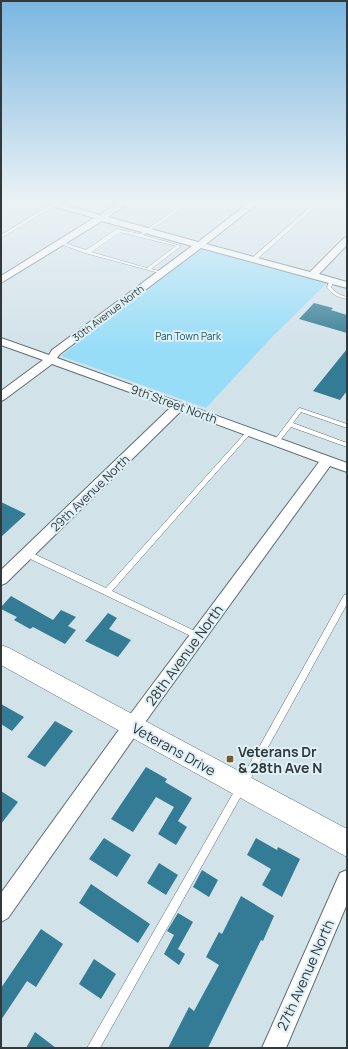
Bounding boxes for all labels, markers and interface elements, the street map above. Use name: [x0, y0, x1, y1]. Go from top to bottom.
street label: 30th Avenue North: [69, 281, 147, 345]
park label: Pan Town Park: [155, 329, 222, 343]
street label: 9th Street North: [128, 380, 220, 428]
street label: 29th Avenue North: [47, 451, 133, 535]
street label: 28th Avenue North: [141, 601, 227, 709]
street label: Veterans Drive: [129, 718, 219, 780]
place label: Veterans Dr & 28th Ave N: [238, 742, 322, 777]
marker: Veterans Dr & 28th Ave N: [225, 754, 235, 764]
street label: 27th Avenue North: [272, 917, 338, 1033]

